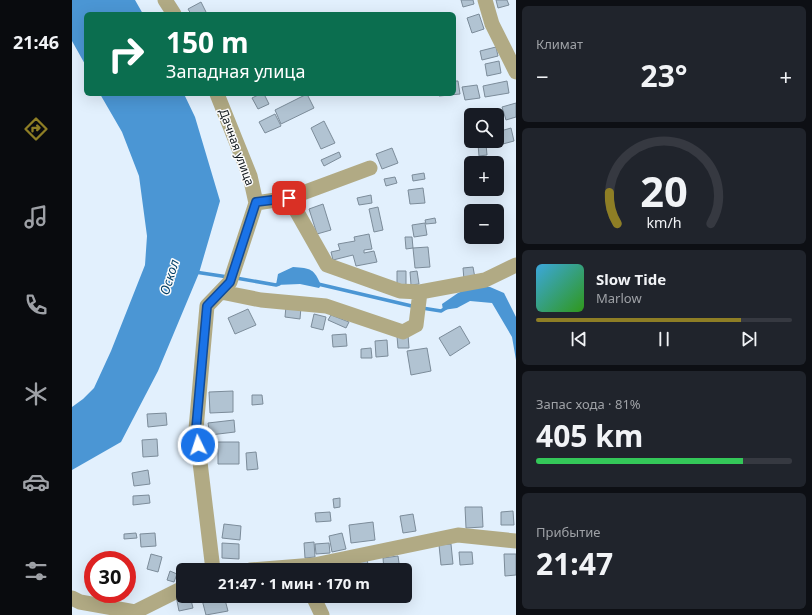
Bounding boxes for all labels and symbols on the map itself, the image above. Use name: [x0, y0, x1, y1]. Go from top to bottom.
street label: Дачная улица: [215, 106, 259, 188]
pin: [272, 181, 306, 215]
water label: Оскол: [155, 257, 183, 297]
position arrow: [177, 424, 219, 466]
speed limit sign: 30: [84, 551, 136, 603]

